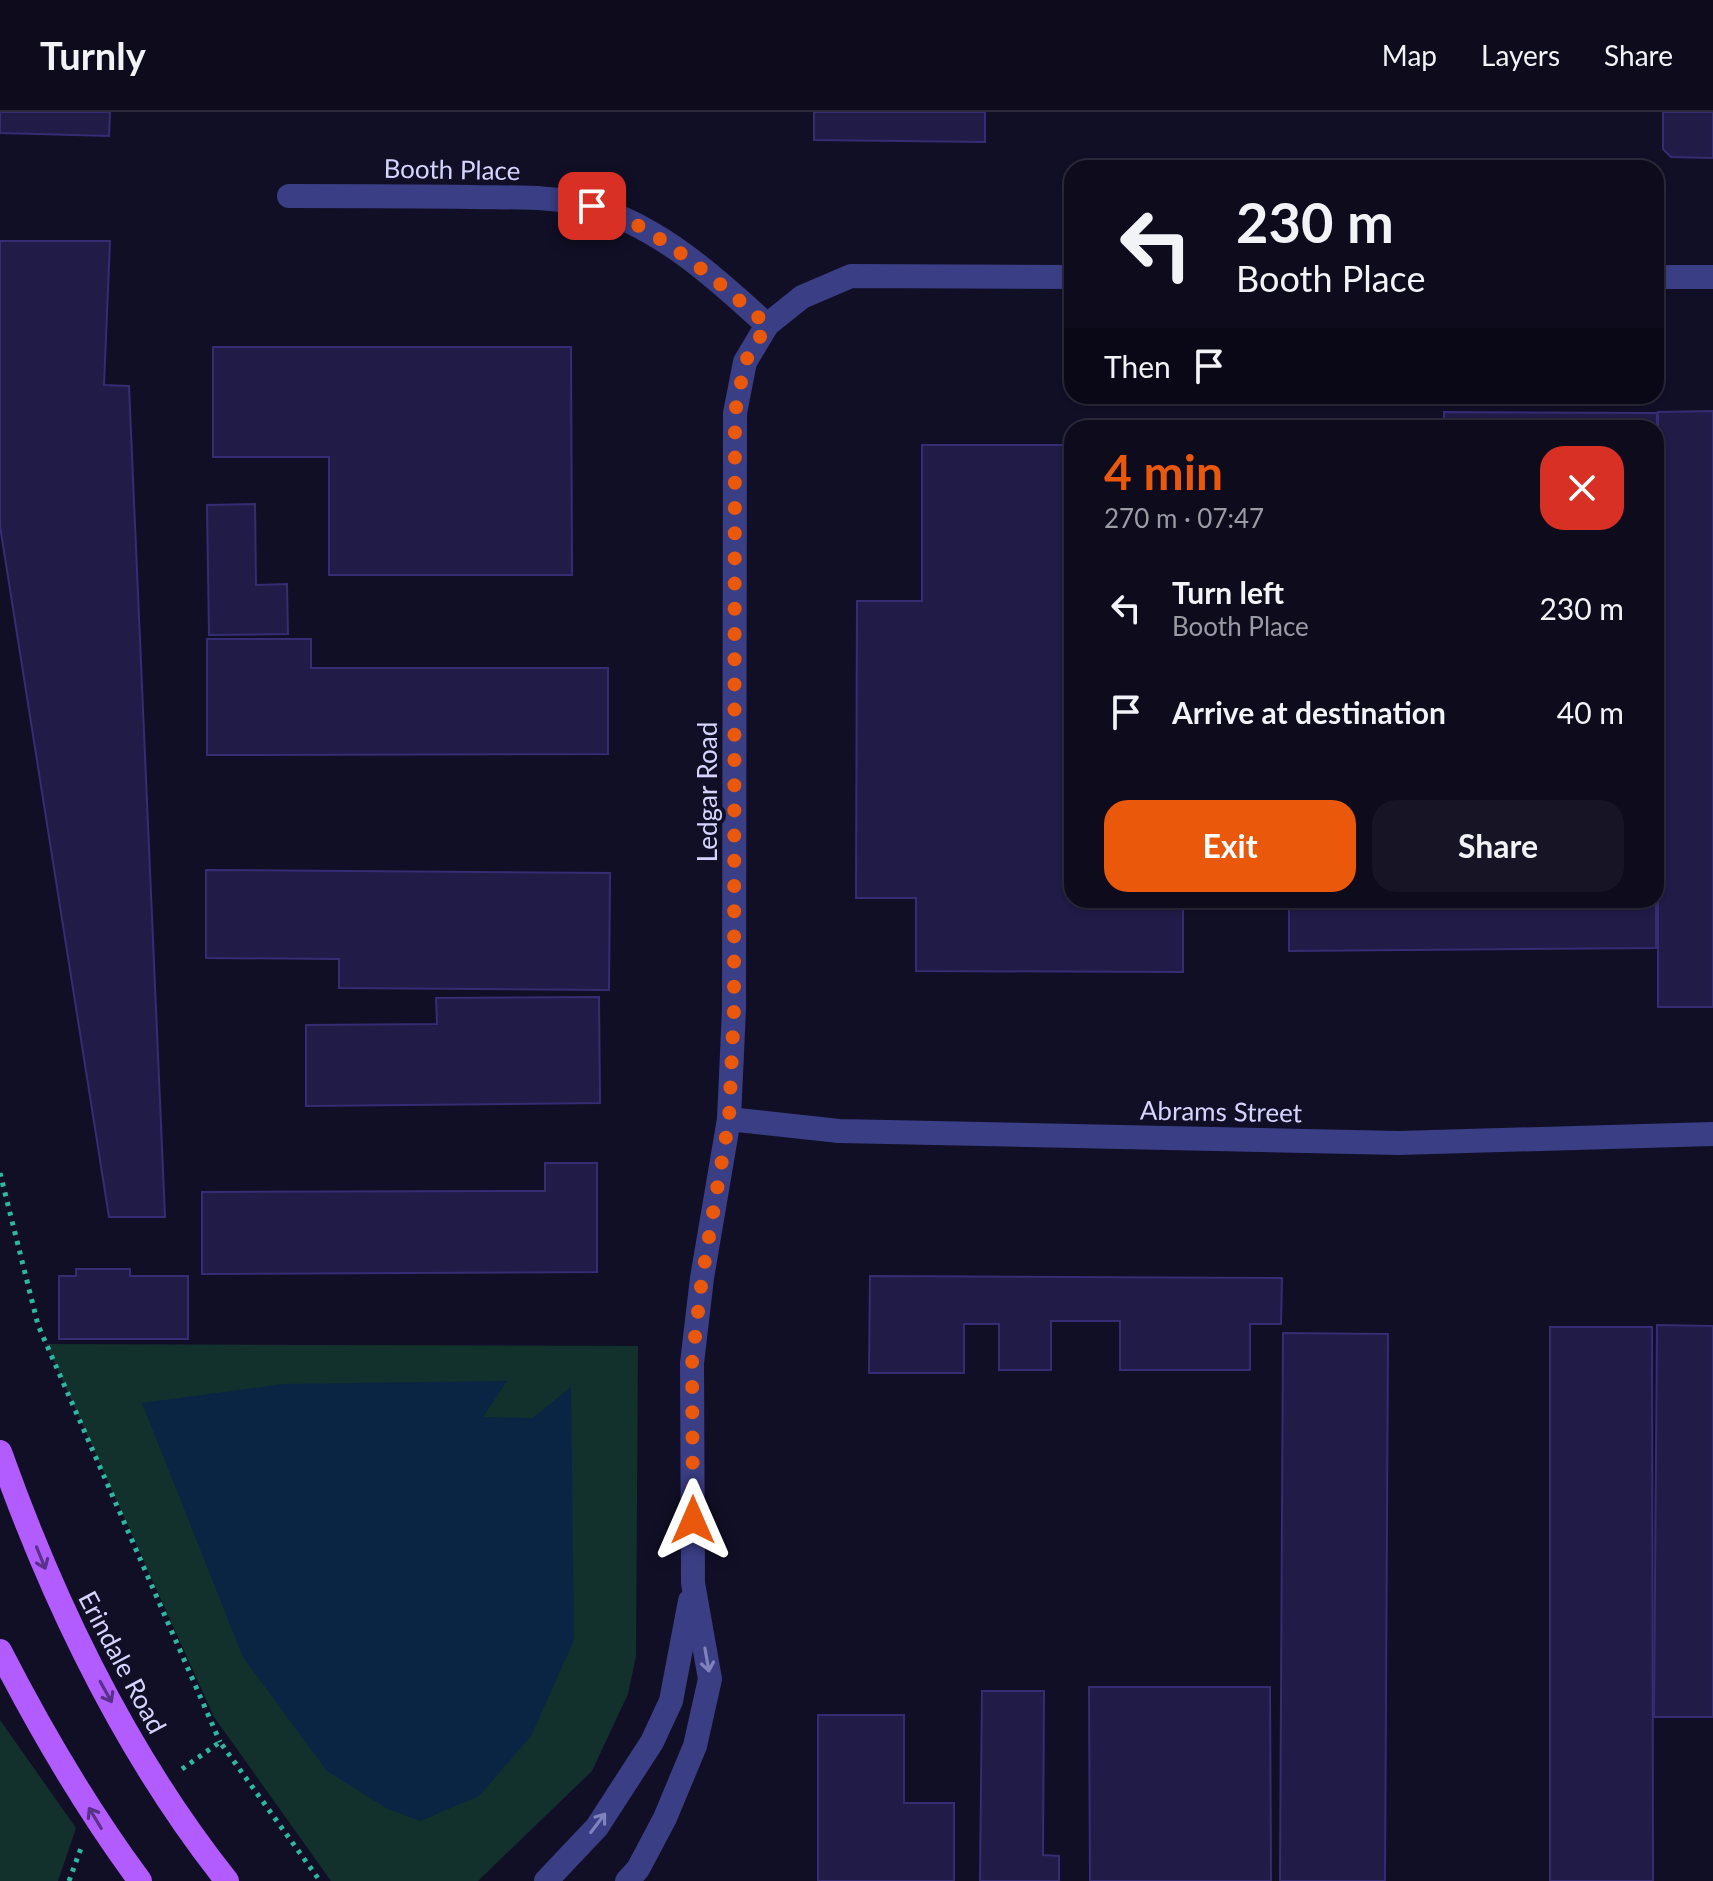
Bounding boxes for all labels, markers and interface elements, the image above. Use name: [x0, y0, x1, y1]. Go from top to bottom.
text: Turnly: [40, 32, 146, 78]
text: Map: [1382, 38, 1437, 72]
text: Layers: [1481, 38, 1560, 72]
text: Share: [1604, 38, 1673, 72]
street label: Booth Place: [383, 152, 521, 186]
pin: [558, 172, 626, 240]
icon: arrive: [570, 184, 614, 228]
text: 230 m: [1236, 188, 1394, 255]
icon: left: [1104, 192, 1208, 296]
text: Booth Place: [1236, 256, 1426, 300]
icon: arrive: [1187, 344, 1231, 388]
text: Then: [1104, 348, 1171, 384]
text: 4 min: [1104, 443, 1223, 500]
button: close: [1540, 446, 1624, 530]
text: 270 m · 07:47: [1104, 502, 1264, 534]
text: Turn left: [1172, 574, 1284, 610]
icon: left: [1104, 586, 1148, 630]
text: 230 m: [1539, 590, 1624, 626]
text: Booth Place: [1172, 610, 1309, 642]
icon: arrive: [1104, 690, 1148, 734]
text: Arrive at destination: [1172, 694, 1446, 730]
text: 40 m: [1557, 694, 1624, 730]
street label: Ledgar Road: [691, 722, 723, 862]
button: Exit: [1104, 800, 1356, 892]
button: Share: [1372, 800, 1624, 892]
street label: Abrams Street: [1140, 1094, 1303, 1128]
position arrow: [651, 1478, 735, 1562]
one-way arrow: [34, 1545, 49, 1570]
street label: Erindale Road: [72, 1585, 174, 1739]
one-way arrow: [700, 1646, 715, 1672]
one-way arrow: [99, 1680, 115, 1704]
one-way arrow: [86, 1807, 103, 1829]
one-way arrow: [590, 1813, 607, 1835]

